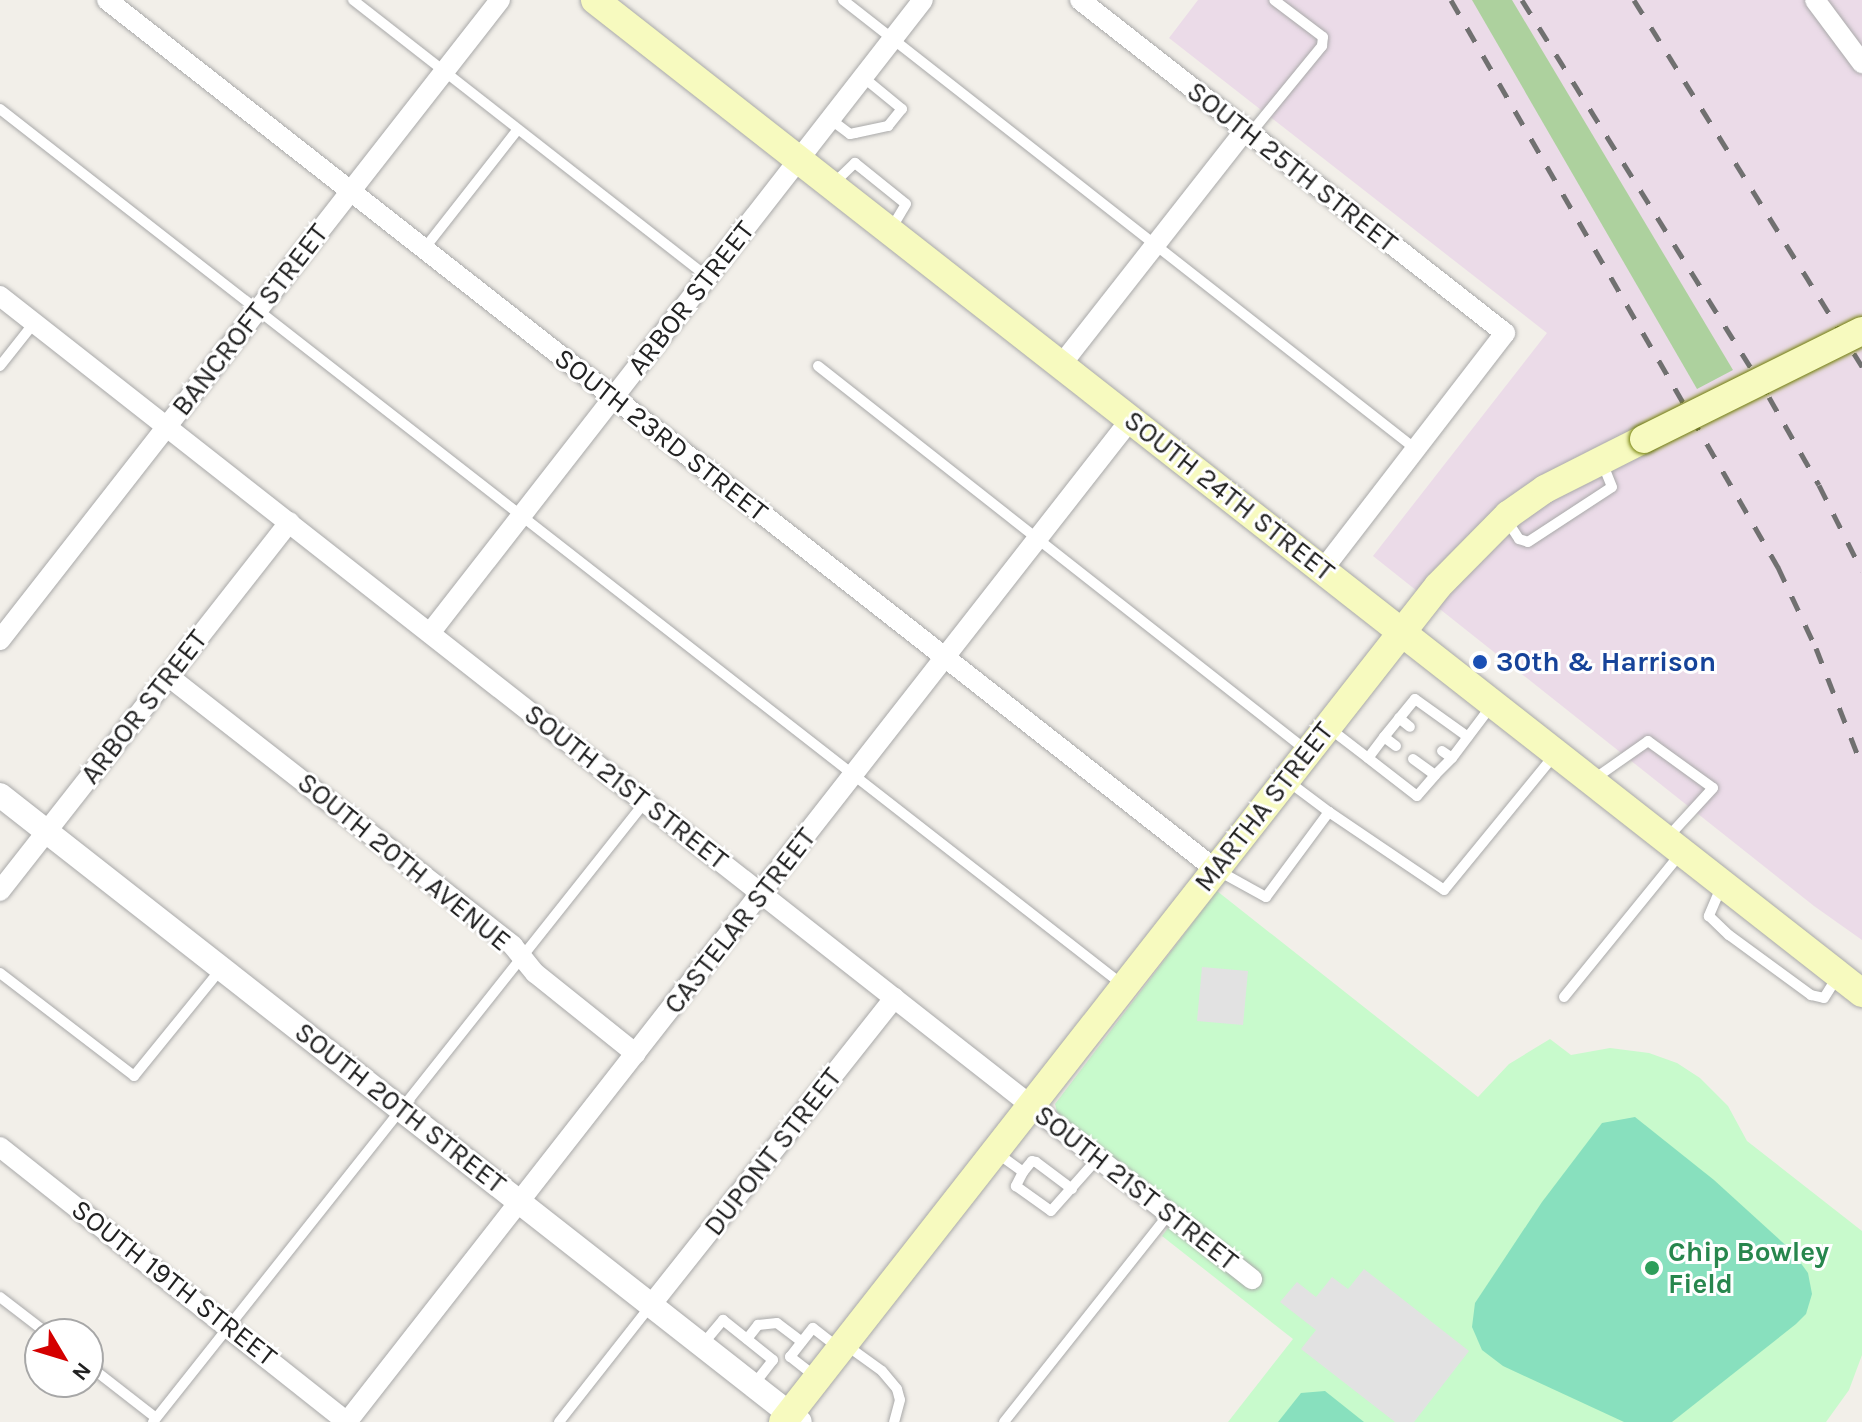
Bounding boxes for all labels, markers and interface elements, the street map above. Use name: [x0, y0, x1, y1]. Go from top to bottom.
street label: SOUTH 25TH STREET: [1180, 74, 1404, 260]
street label: ARBOR STREET: [620, 214, 762, 382]
street label: BANCROFT STREET: [165, 217, 335, 423]
street label: SOUTH 23RD STREET: [548, 341, 774, 529]
street label: SOUTH 24TH STREET: [1117, 403, 1341, 589]
street label: ARBOR STREET: [73, 623, 215, 791]
place label: 30th & Harrison: [1496, 645, 1716, 679]
marker: 30th & Harrison: [1471, 653, 1489, 671]
street label: SOUTH 21ST STREET: [517, 697, 735, 877]
street label: MARTHA STREET: [1187, 715, 1341, 899]
street label: SOUTH 20TH AVENUE: [291, 766, 517, 958]
street label: CASTELAR STREET: [657, 821, 823, 1021]
street label: SOUTH 20TH STREET: [288, 1015, 512, 1201]
street label: DUPONT STREET: [697, 1061, 849, 1243]
street label: SOUTH 21ST STREET: [1027, 1098, 1245, 1278]
street label: SOUTH 19TH STREET: [65, 1192, 283, 1374]
place label: Chip Bowley Field: [1668, 1235, 1829, 1301]
marker: Chip Bowley Field: [1643, 1259, 1661, 1277]
north arrow: [24, 1318, 104, 1398]
text: N: [66, 1357, 96, 1386]

